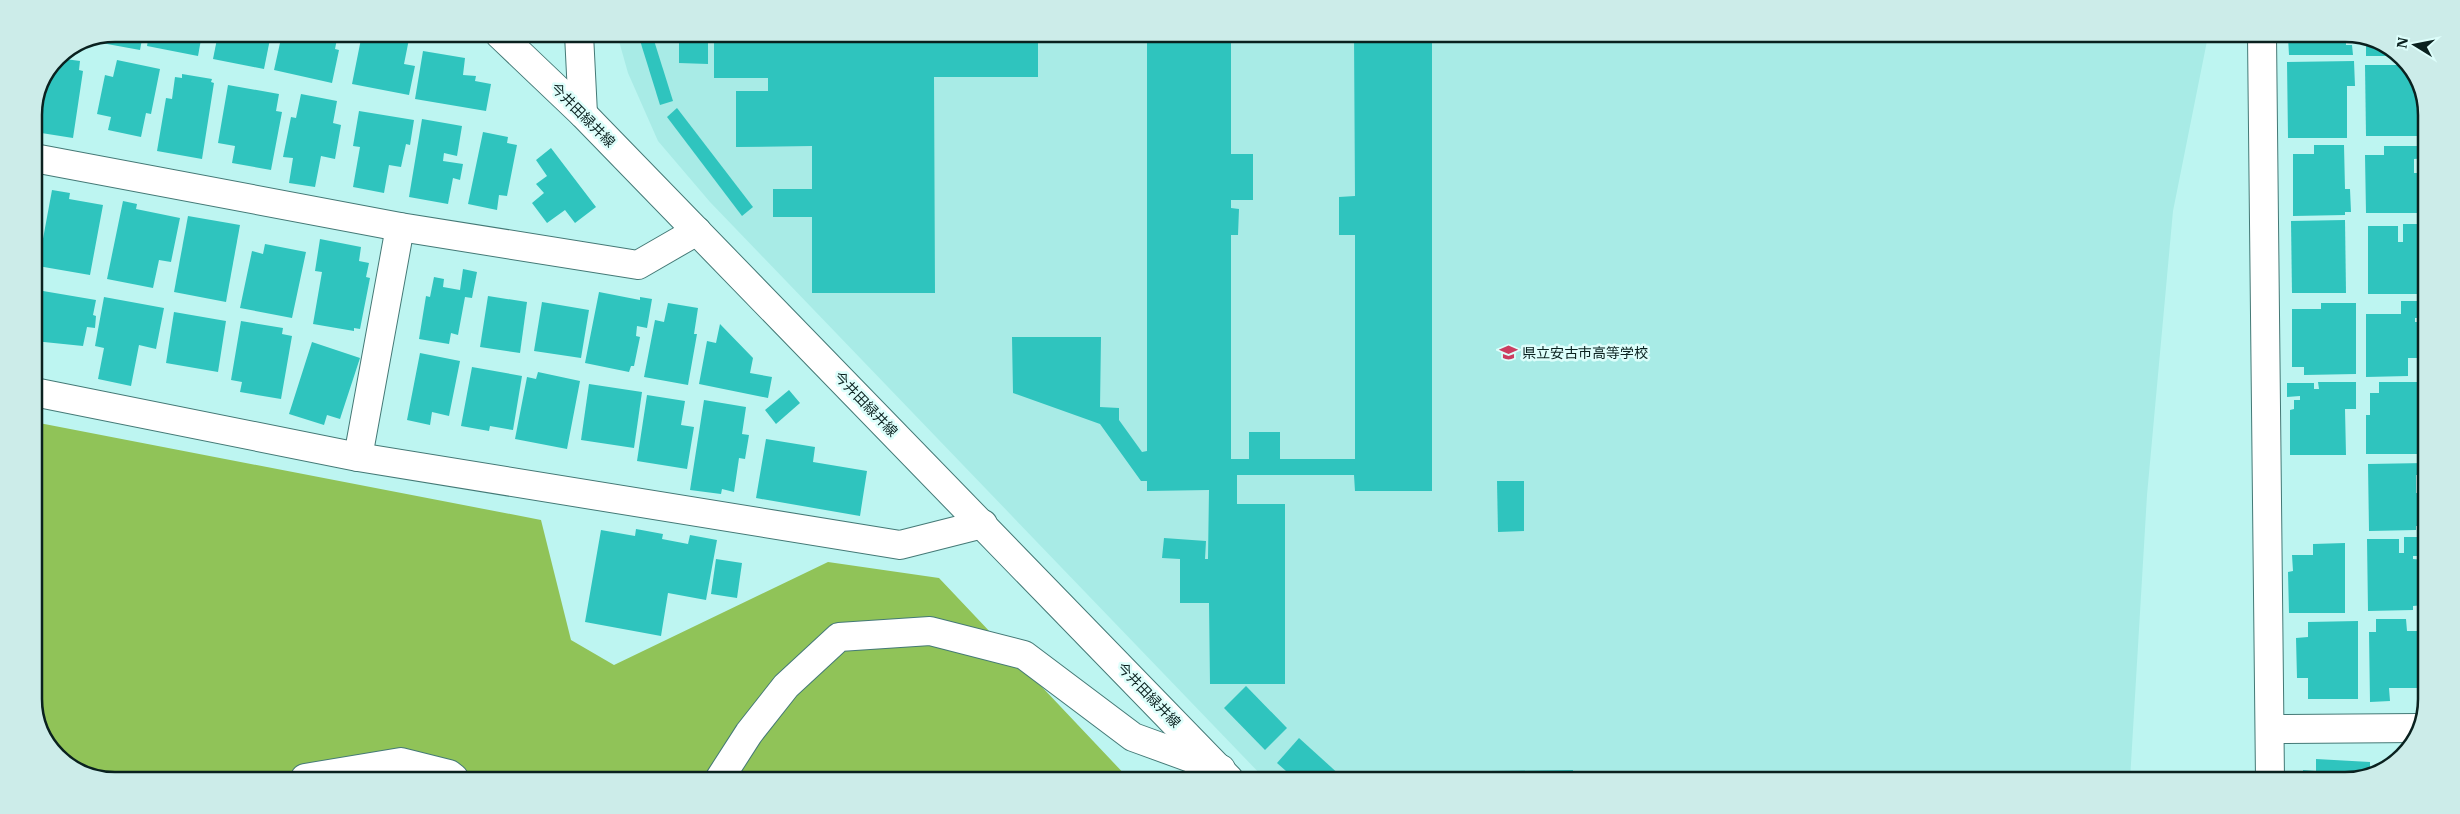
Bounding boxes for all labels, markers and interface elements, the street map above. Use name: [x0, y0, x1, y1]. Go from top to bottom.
north arrow: [2390, 20, 2440, 70]
text: N: [2392, 36, 2412, 50]
street label: 今井田緑井線: [547, 79, 619, 151]
school or university icon: 県立安古市高等学校: [1498, 343, 1518, 363]
place label: 県立安古市高等学校: [1522, 344, 1648, 362]
street label: 今井田緑井線: [830, 368, 902, 440]
street label: 今井田緑井線: [1113, 659, 1185, 731]

